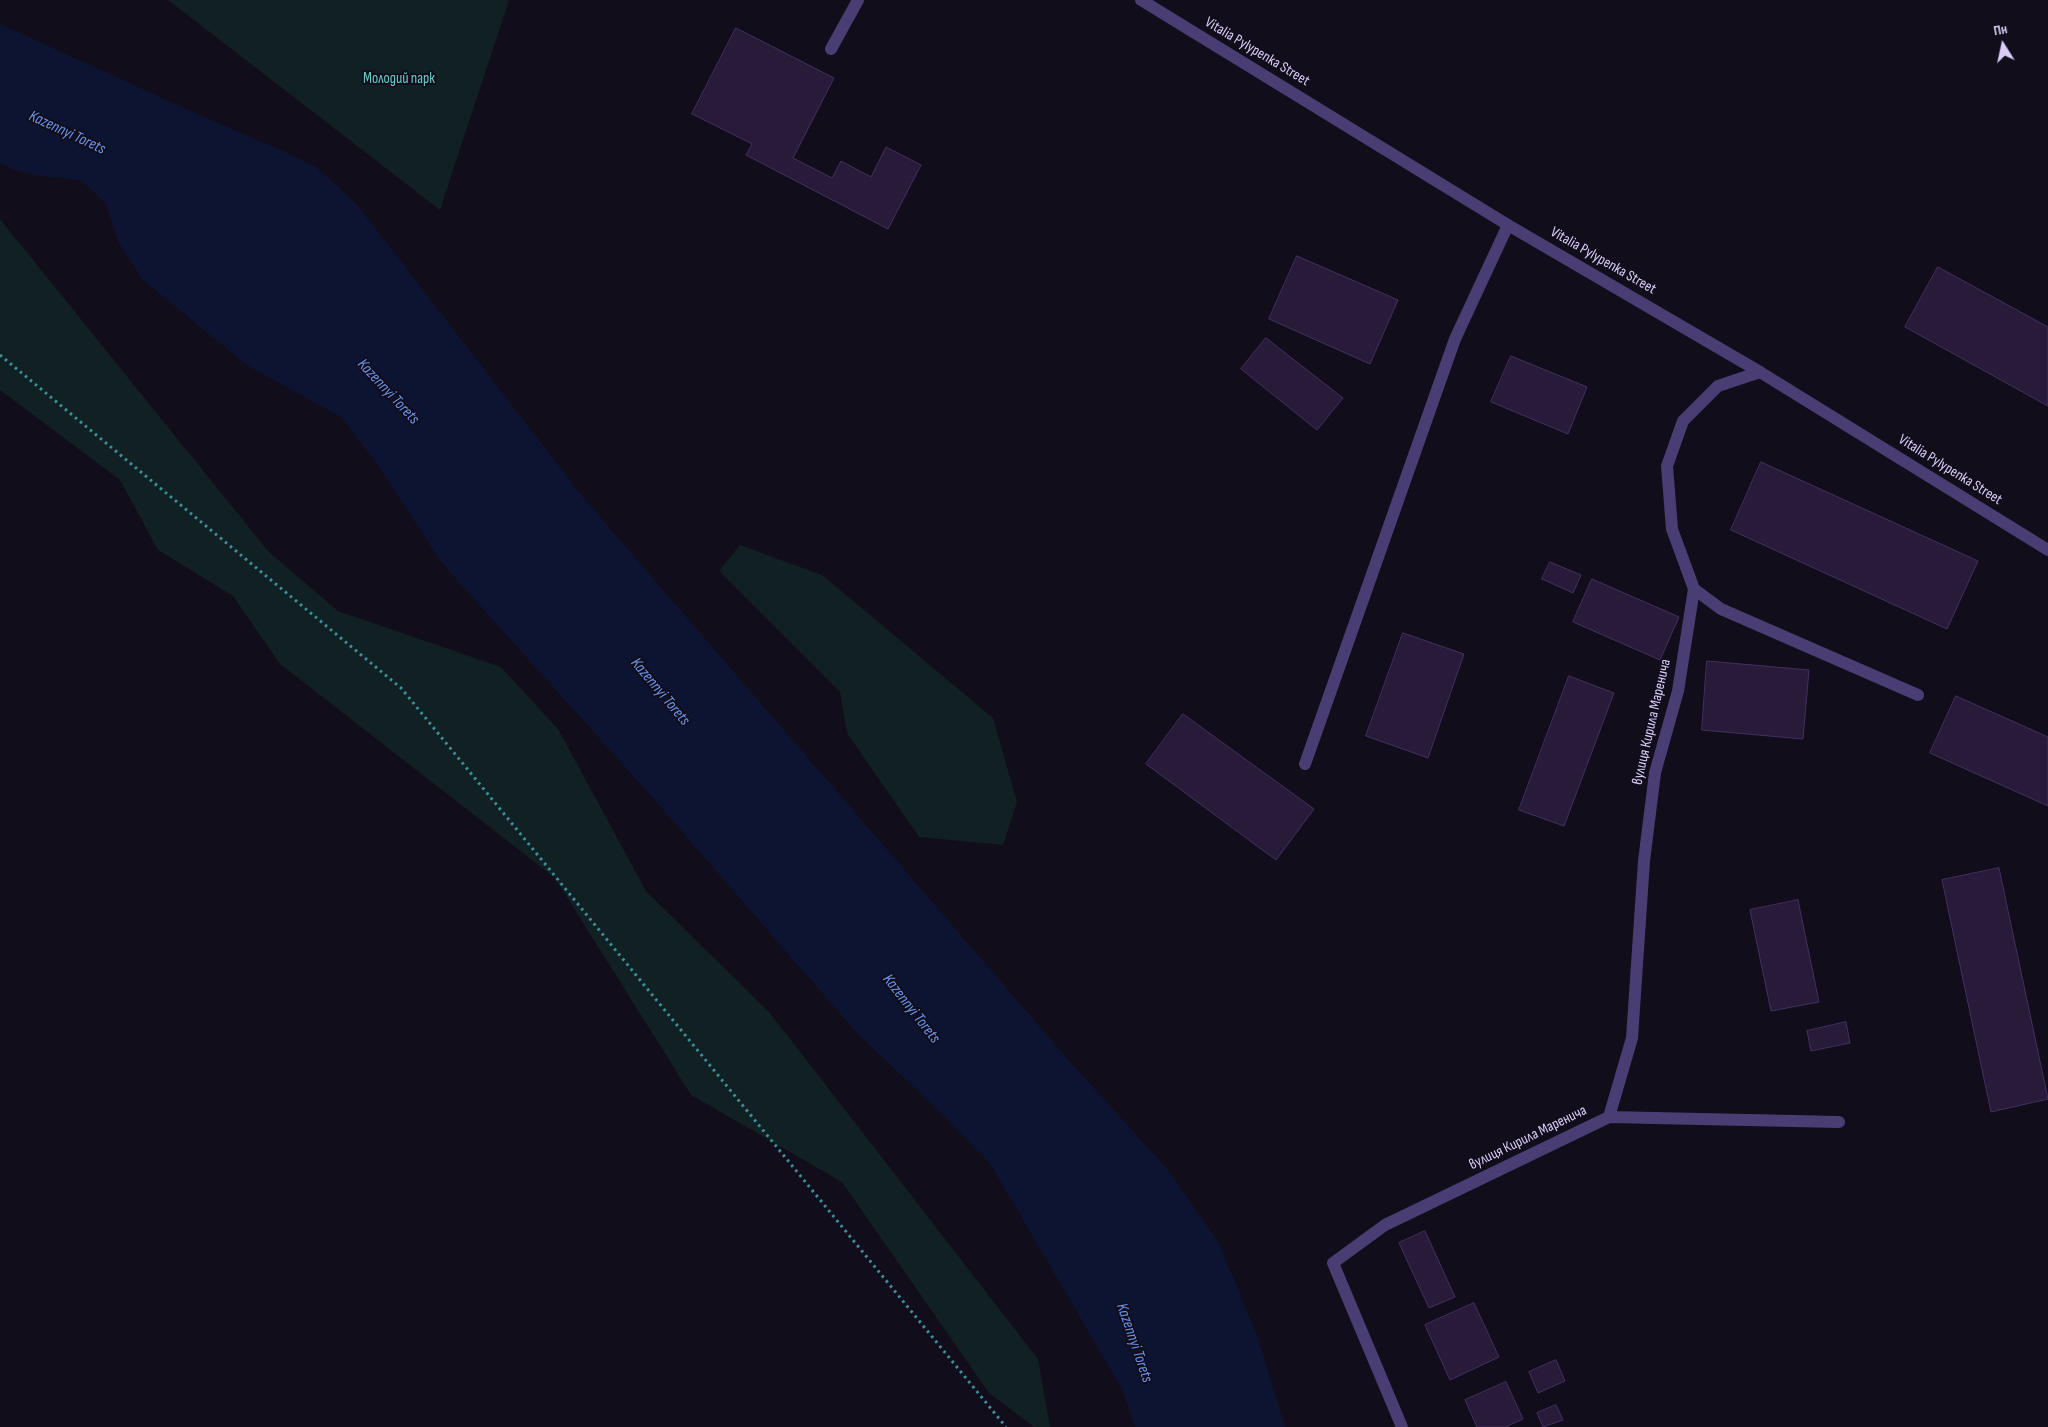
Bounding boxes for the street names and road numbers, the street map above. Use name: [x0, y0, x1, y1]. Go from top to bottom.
street label: Vitalia Pylypenka Street: [1201, 14, 1313, 90]
street label: Vitalia Pylypenka Street: [1547, 223, 1659, 299]
street label: Vitalia Pylypenka Street: [1895, 431, 2005, 509]
street label: вулиця Кирила Маренича: [1629, 657, 1675, 787]
street label: вулиця Кирила Маренича: [1466, 1102, 1590, 1174]

